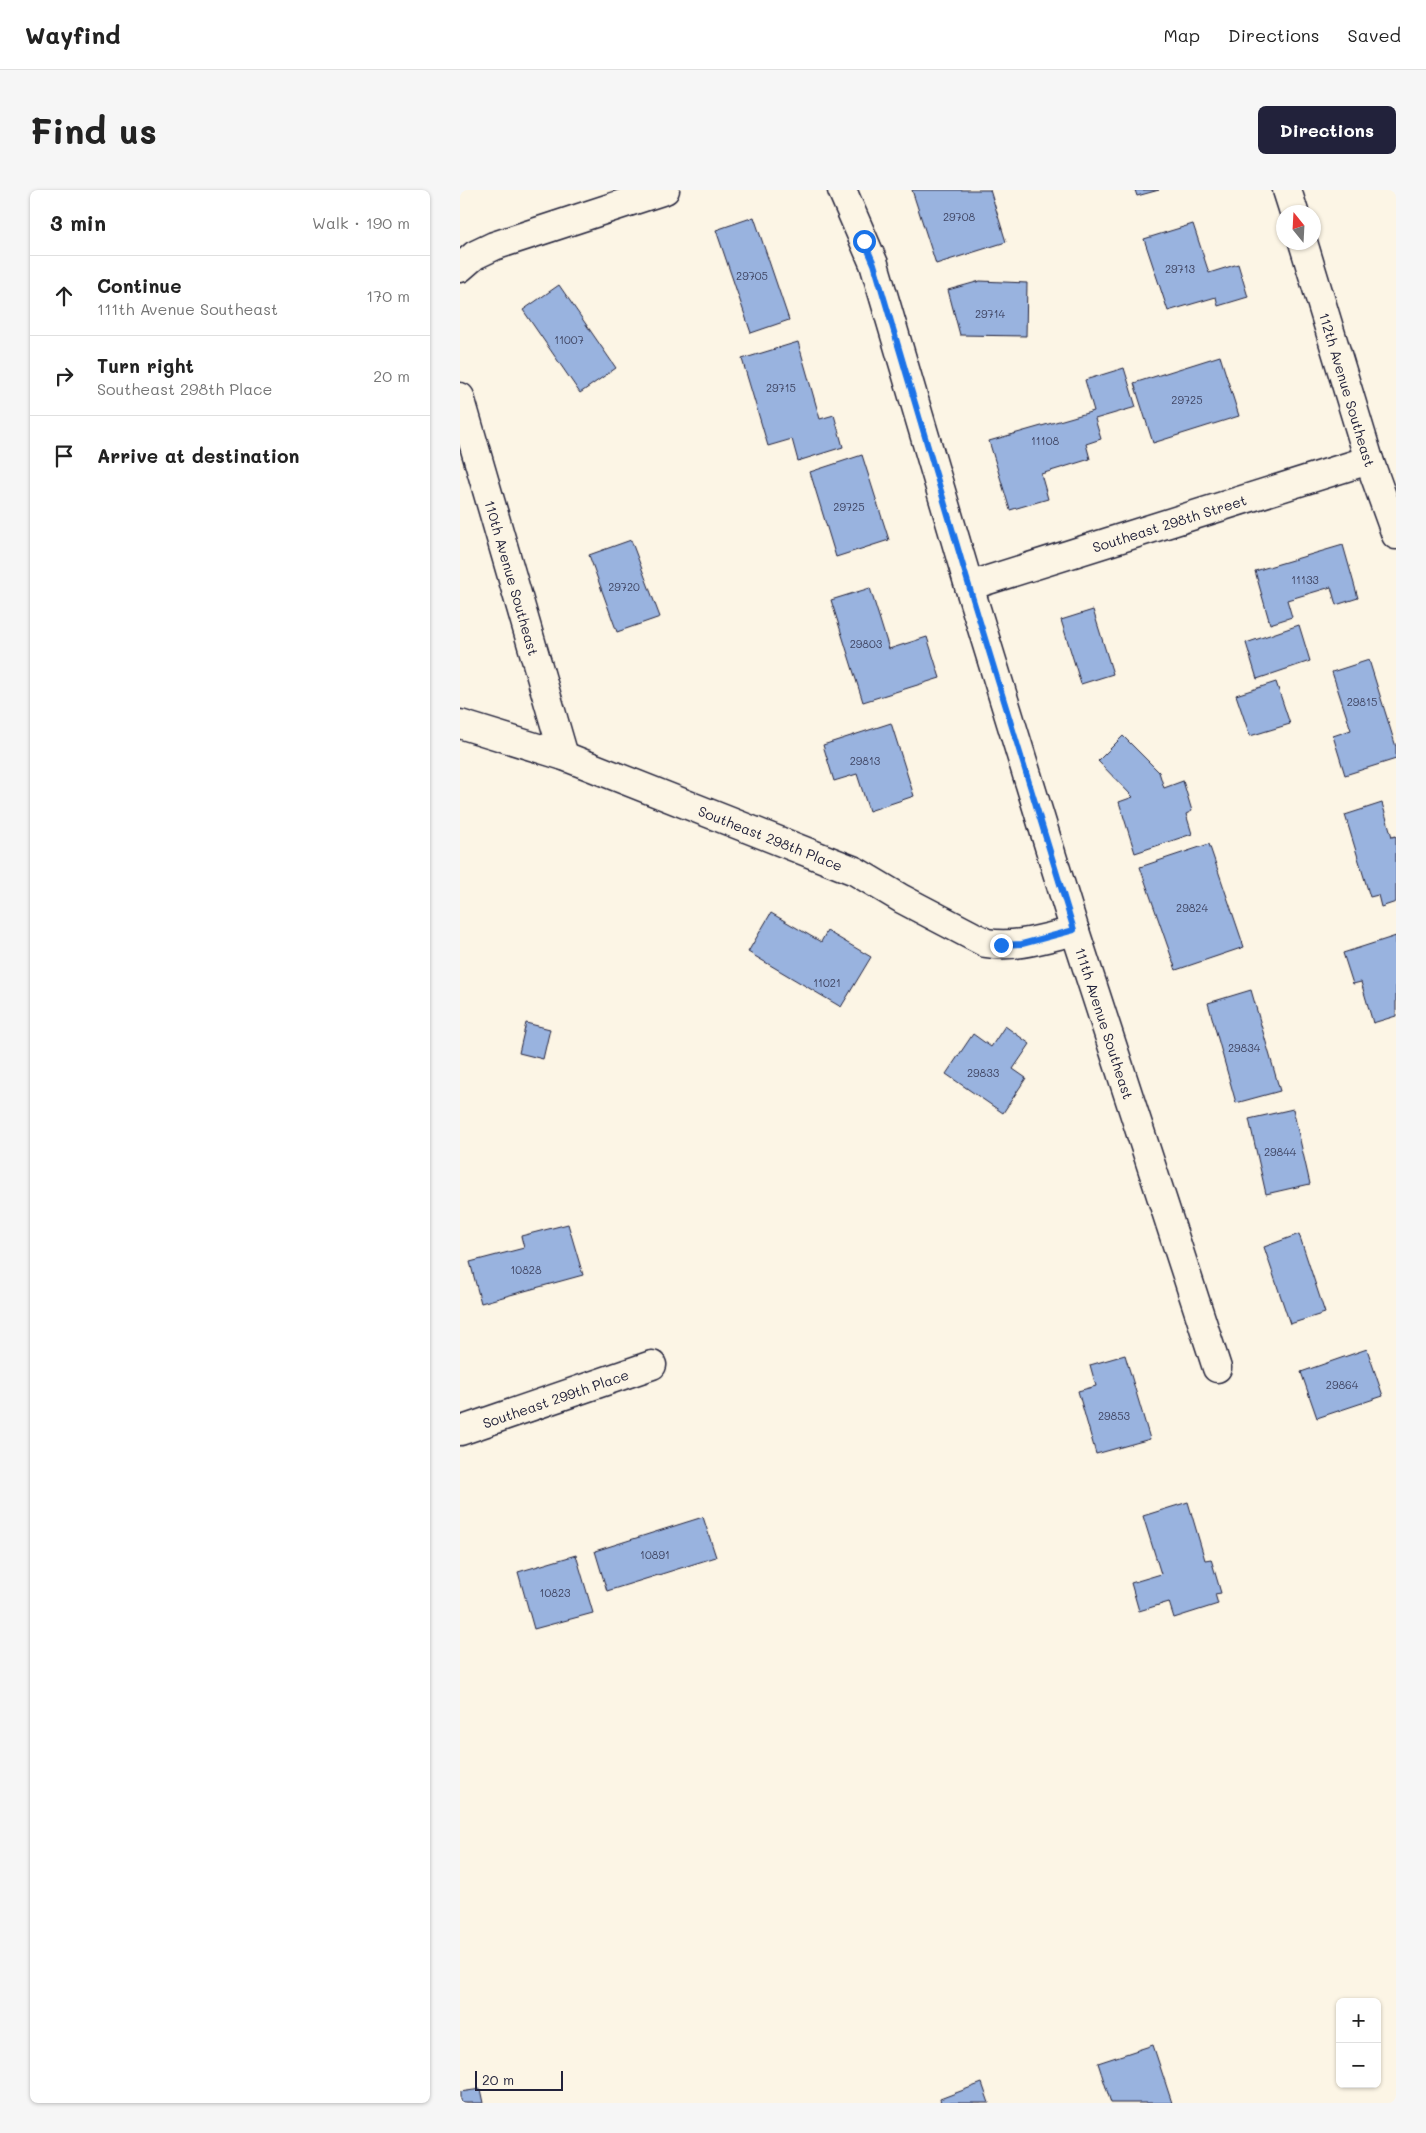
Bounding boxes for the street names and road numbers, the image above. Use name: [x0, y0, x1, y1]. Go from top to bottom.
street label: 112th Avenue Southeast: [1315, 310, 1380, 469]
street label: Southeast 298th Street: [1090, 490, 1249, 556]
street label: 110th Avenue Southeast: [481, 498, 544, 658]
street label: Southeast 298th Place: [696, 801, 846, 875]
street label: 111th Avenue Southeast: [1071, 945, 1138, 1101]
street label: Southeast 299th Place: [480, 1364, 631, 1432]

